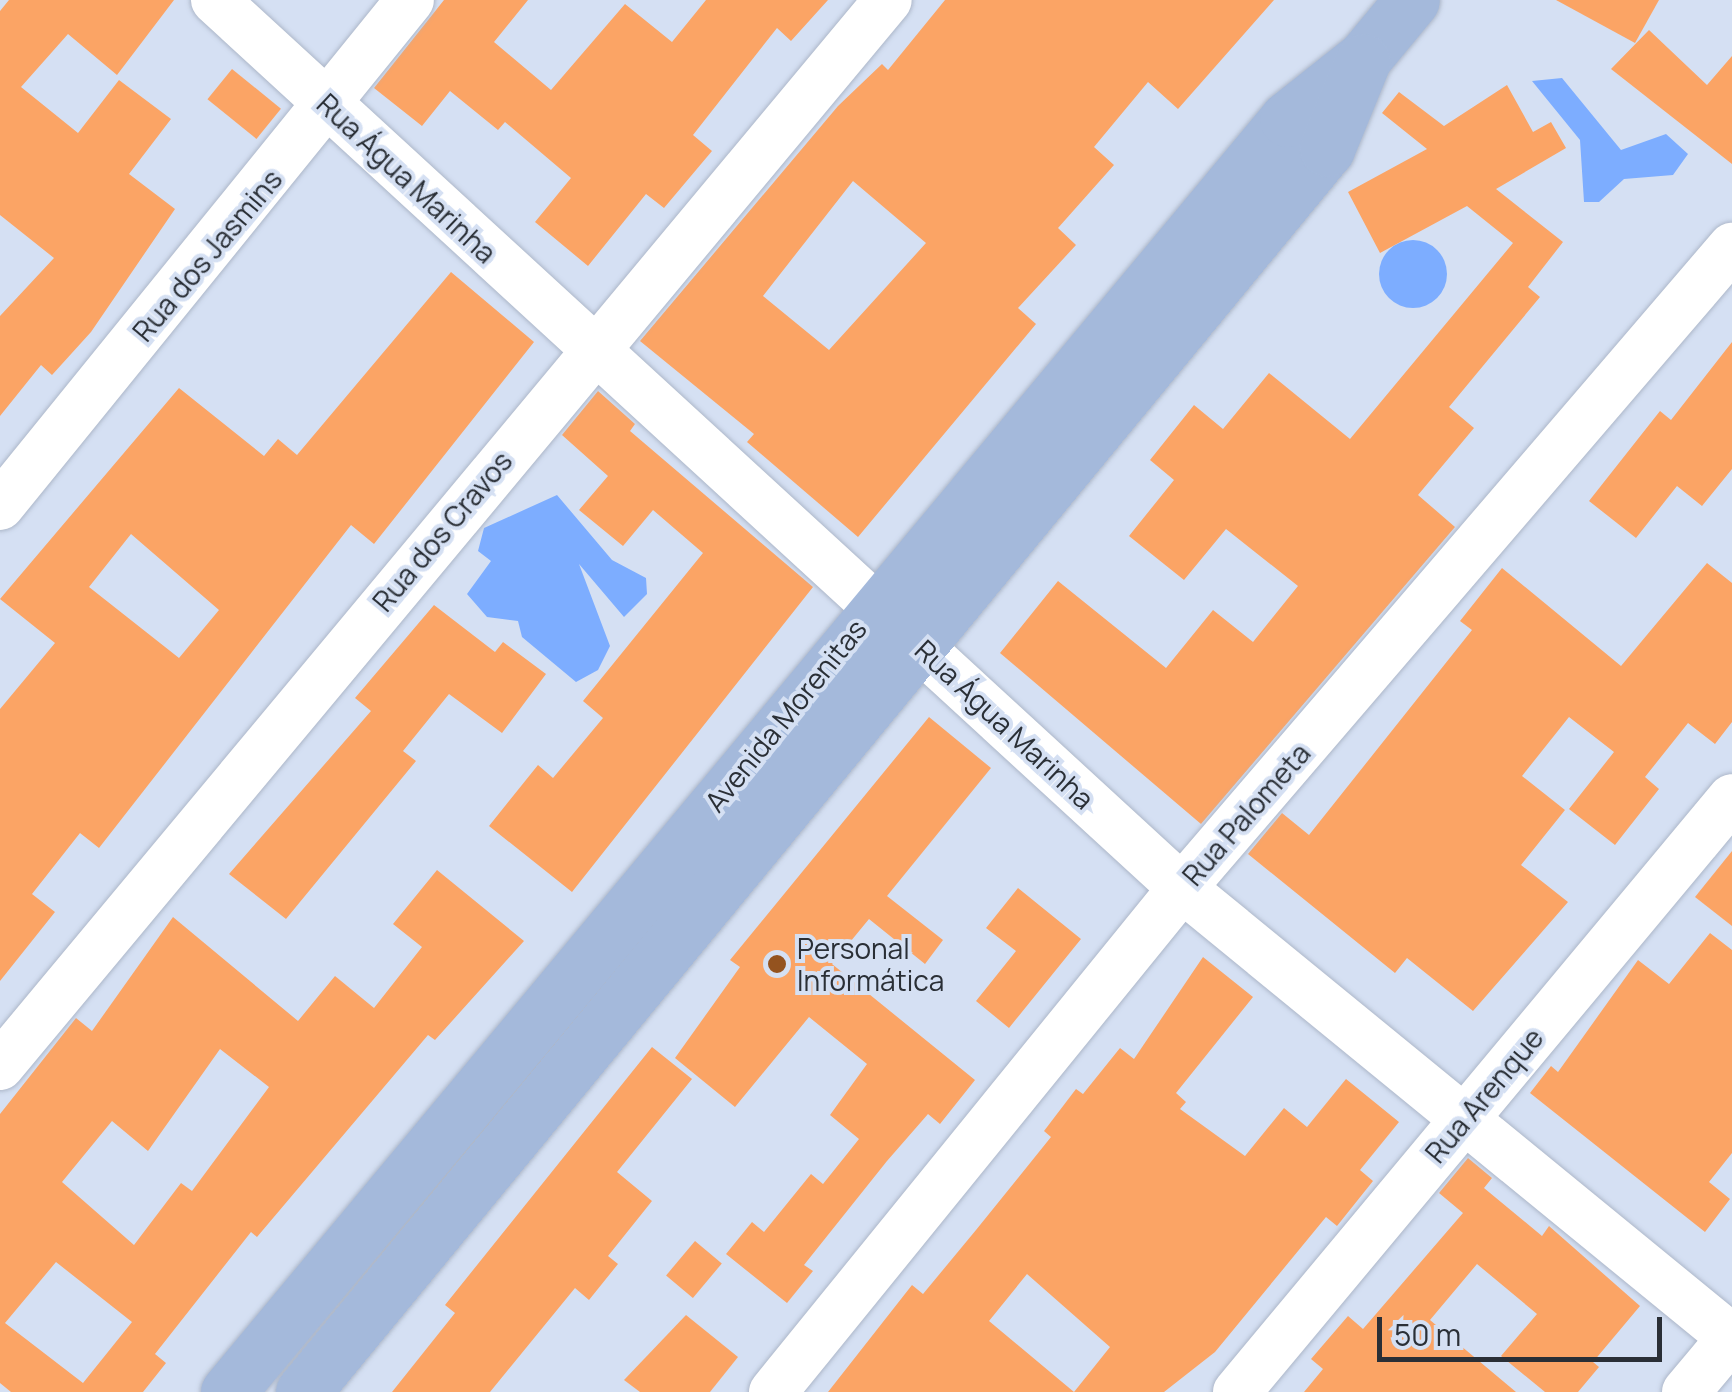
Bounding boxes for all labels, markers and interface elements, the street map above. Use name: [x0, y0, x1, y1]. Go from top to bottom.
street label: Rua Água Marinha: [311, 87, 503, 269]
street label: Rua dos Jasmins: [125, 162, 289, 348]
street label: Rua dos Cravos: [365, 444, 519, 618]
street label: Avenida Morenitas: [697, 612, 873, 818]
street label: Rua Água Marinha: [909, 633, 1101, 815]
street label: Rua Palometa: [1175, 736, 1317, 892]
place label: Personal Informática: [797, 931, 944, 997]
marker: Personal Informática: [766, 953, 788, 975]
street label: Rua Arenque: [1418, 1021, 1550, 1169]
scale bar: [1382, 1297, 1667, 1359]
text: 50 m: [1394, 1314, 1461, 1355]

